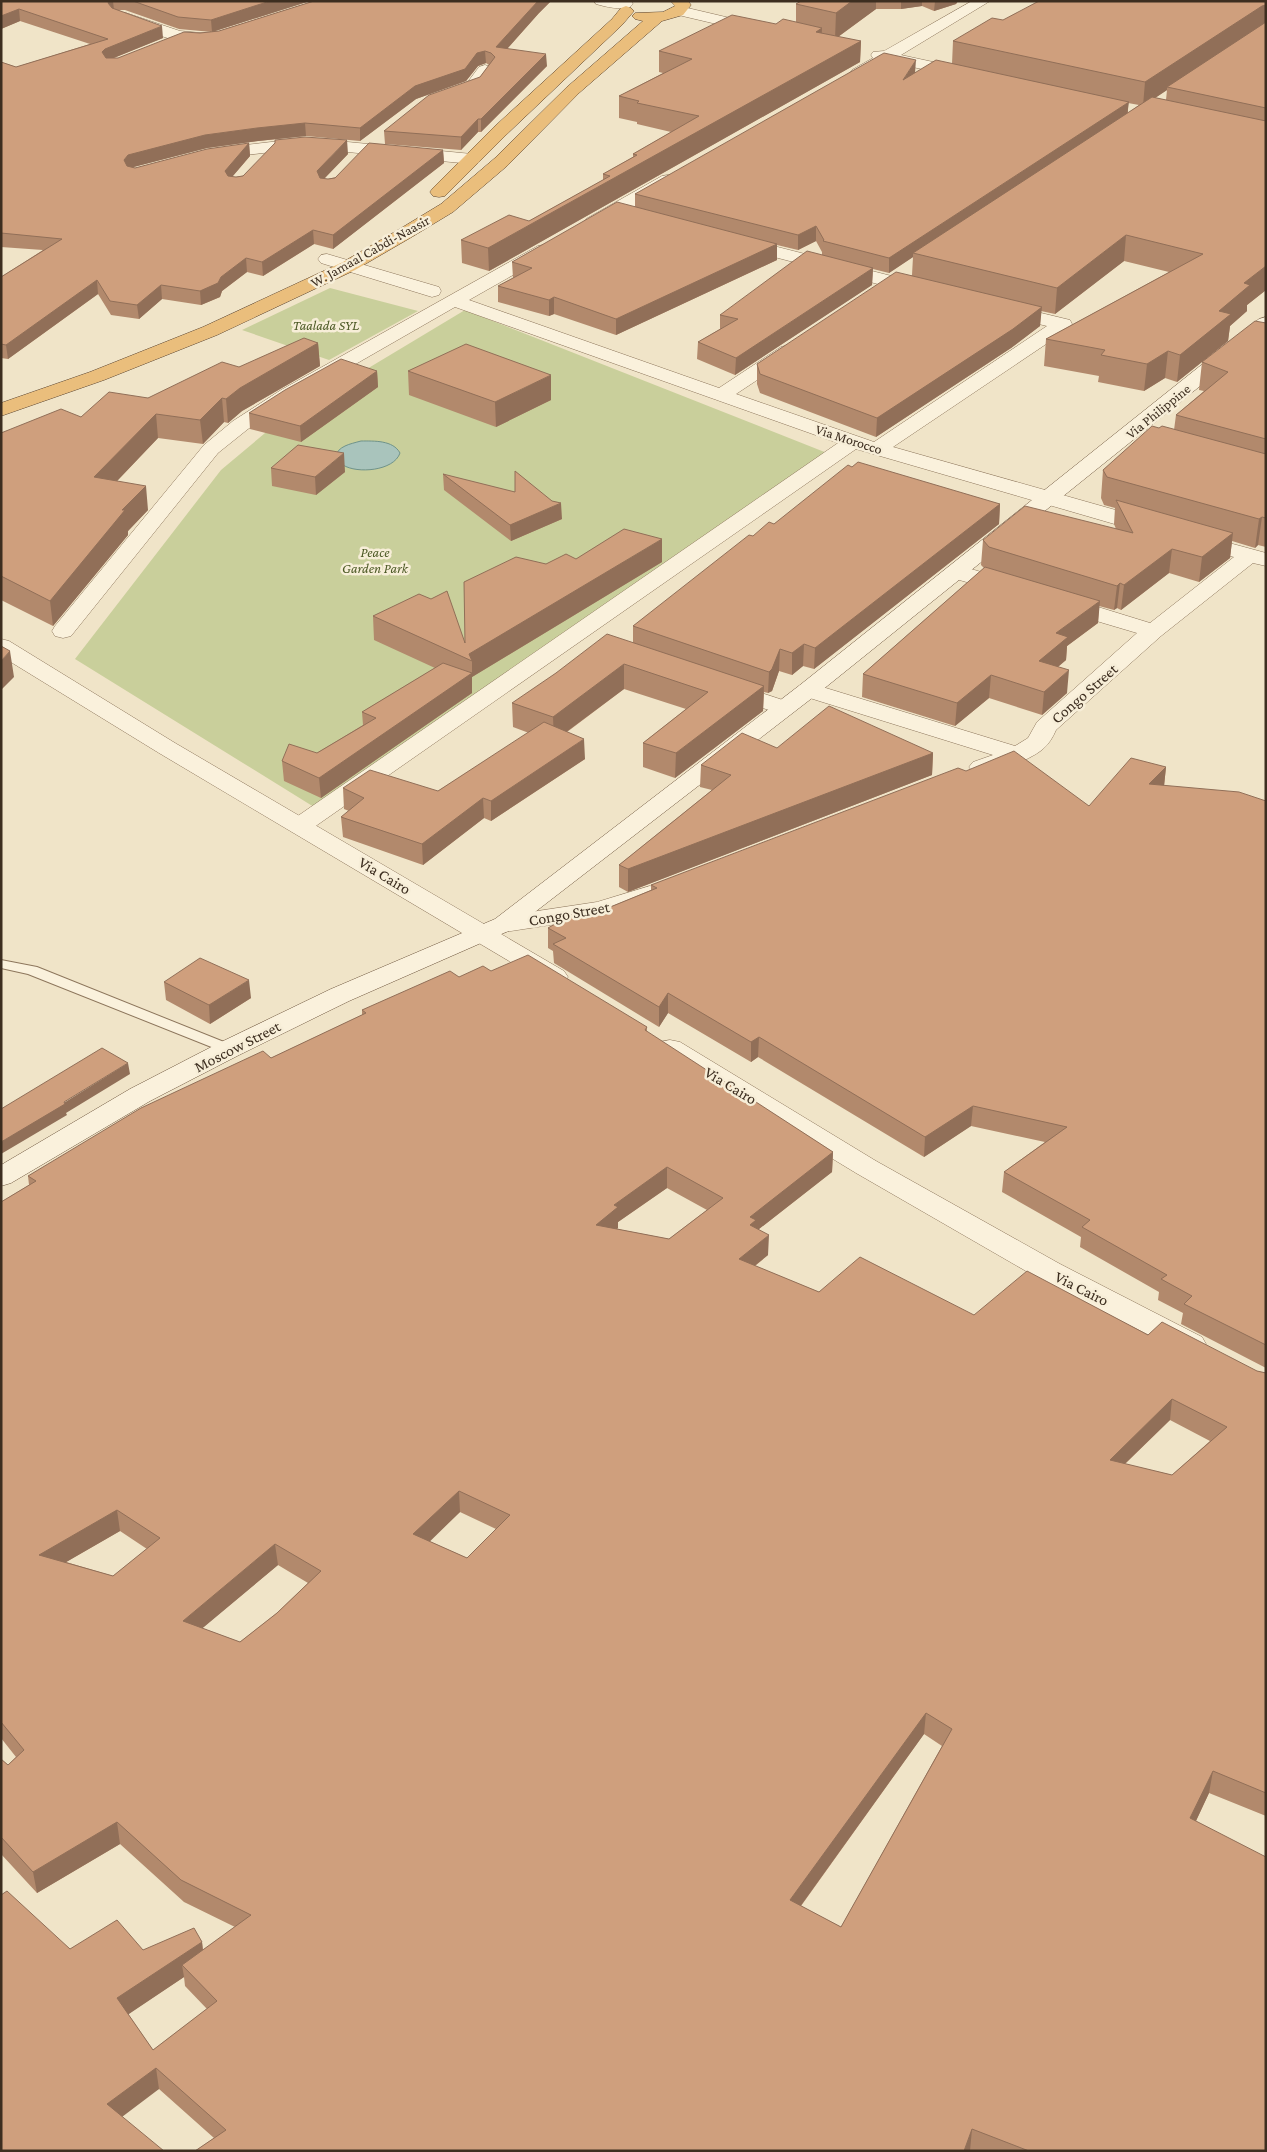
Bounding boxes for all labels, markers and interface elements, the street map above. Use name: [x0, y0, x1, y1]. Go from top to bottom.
street label: W. Jamaal Cabdi-Naasir: [308, 212, 432, 290]
park label: Taalada SYL: [293, 317, 359, 333]
street label: Via Philippine: [1123, 380, 1193, 442]
street label: Via Morocco: [814, 421, 884, 457]
park label: Peace Garden Park: [342, 544, 409, 576]
street label: Congo Street: [1048, 660, 1122, 727]
street label: Via Cairo: [356, 853, 414, 898]
street label: Congo Street: [527, 898, 612, 930]
street label: Moscow Street: [191, 1017, 284, 1075]
street label: Via Cairo: [702, 1063, 760, 1108]
street label: Via Cairo: [1052, 1268, 1111, 1309]

